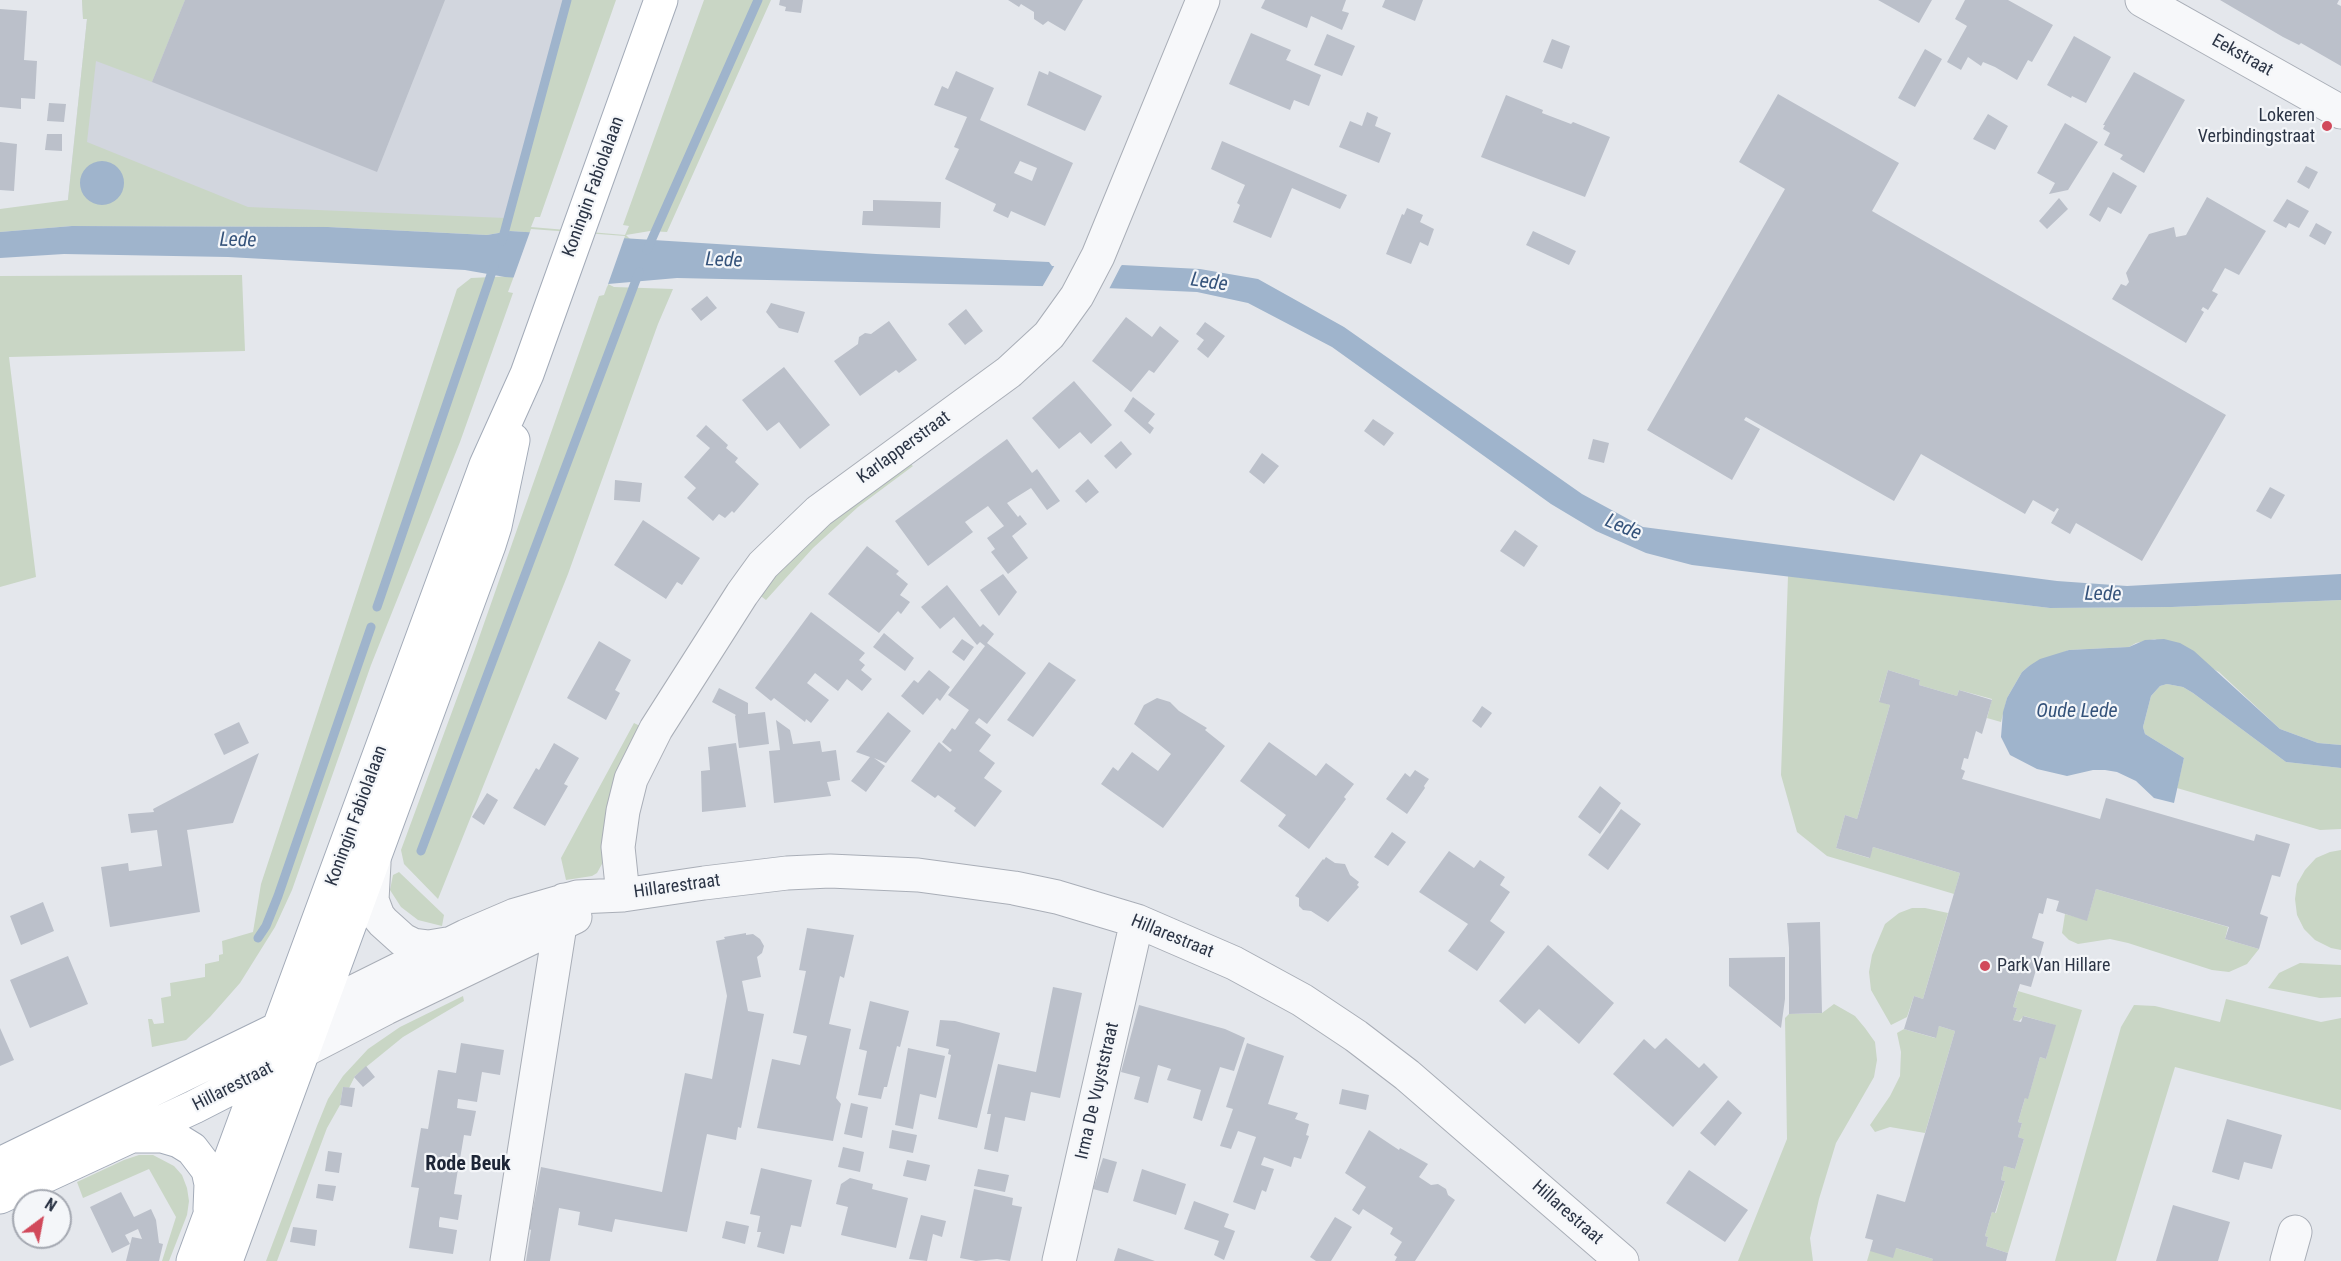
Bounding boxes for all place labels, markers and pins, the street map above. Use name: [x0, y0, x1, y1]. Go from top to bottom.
place label: Lokeren Verbindingstraat: [2198, 105, 2315, 148]
marker: Lokeren Verbindingstraat: [2320, 119, 2334, 133]
place label: Park Van Hillare: [1997, 955, 2110, 977]
marker: Park Van Hillare: [1978, 959, 1992, 973]

